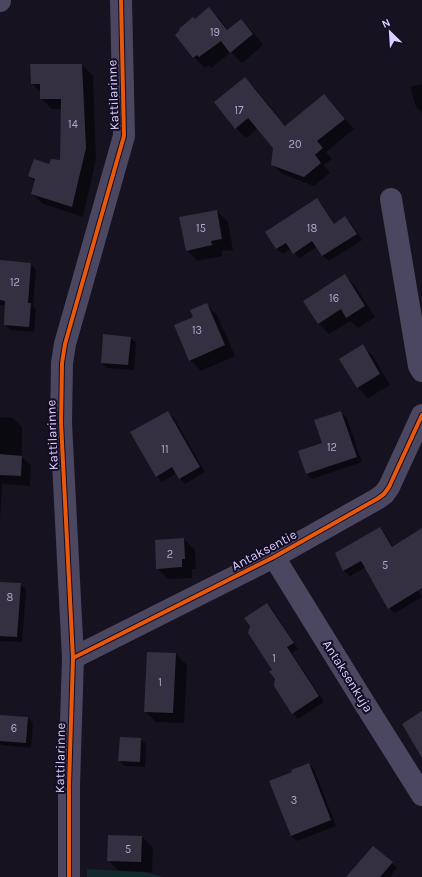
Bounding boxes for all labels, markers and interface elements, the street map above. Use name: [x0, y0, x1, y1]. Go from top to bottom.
north arrow: [370, 12, 410, 52]
text: N: [380, 16, 392, 31]
house number: 19: [210, 26, 220, 39]
street label: Kattilarinne: [104, 59, 122, 130]
house number: 17: [235, 104, 243, 117]
house number: 14: [68, 118, 78, 131]
house number: 20: [289, 138, 301, 151]
house number: 15: [196, 222, 206, 235]
house number: 18: [307, 222, 317, 235]
house number: 12: [10, 276, 20, 289]
house number: 16: [329, 292, 339, 305]
house number: 13: [192, 324, 202, 337]
street label: Kattilarinne: [43, 399, 61, 470]
house number: 12: [327, 441, 337, 454]
house number: 11: [161, 443, 169, 456]
street label: Antaksentie: [229, 526, 299, 573]
house number: 2: [167, 548, 173, 561]
house number: 5: [382, 559, 388, 572]
house number: 8: [7, 591, 14, 604]
street label: Antaksenkuja: [320, 637, 376, 715]
house number: 1: [272, 652, 276, 665]
house number: 1: [158, 676, 162, 689]
house number: 6: [11, 722, 17, 735]
street label: Kattilarinne: [52, 722, 68, 793]
house number: 3: [291, 794, 297, 807]
house number: 5: [125, 843, 131, 856]

